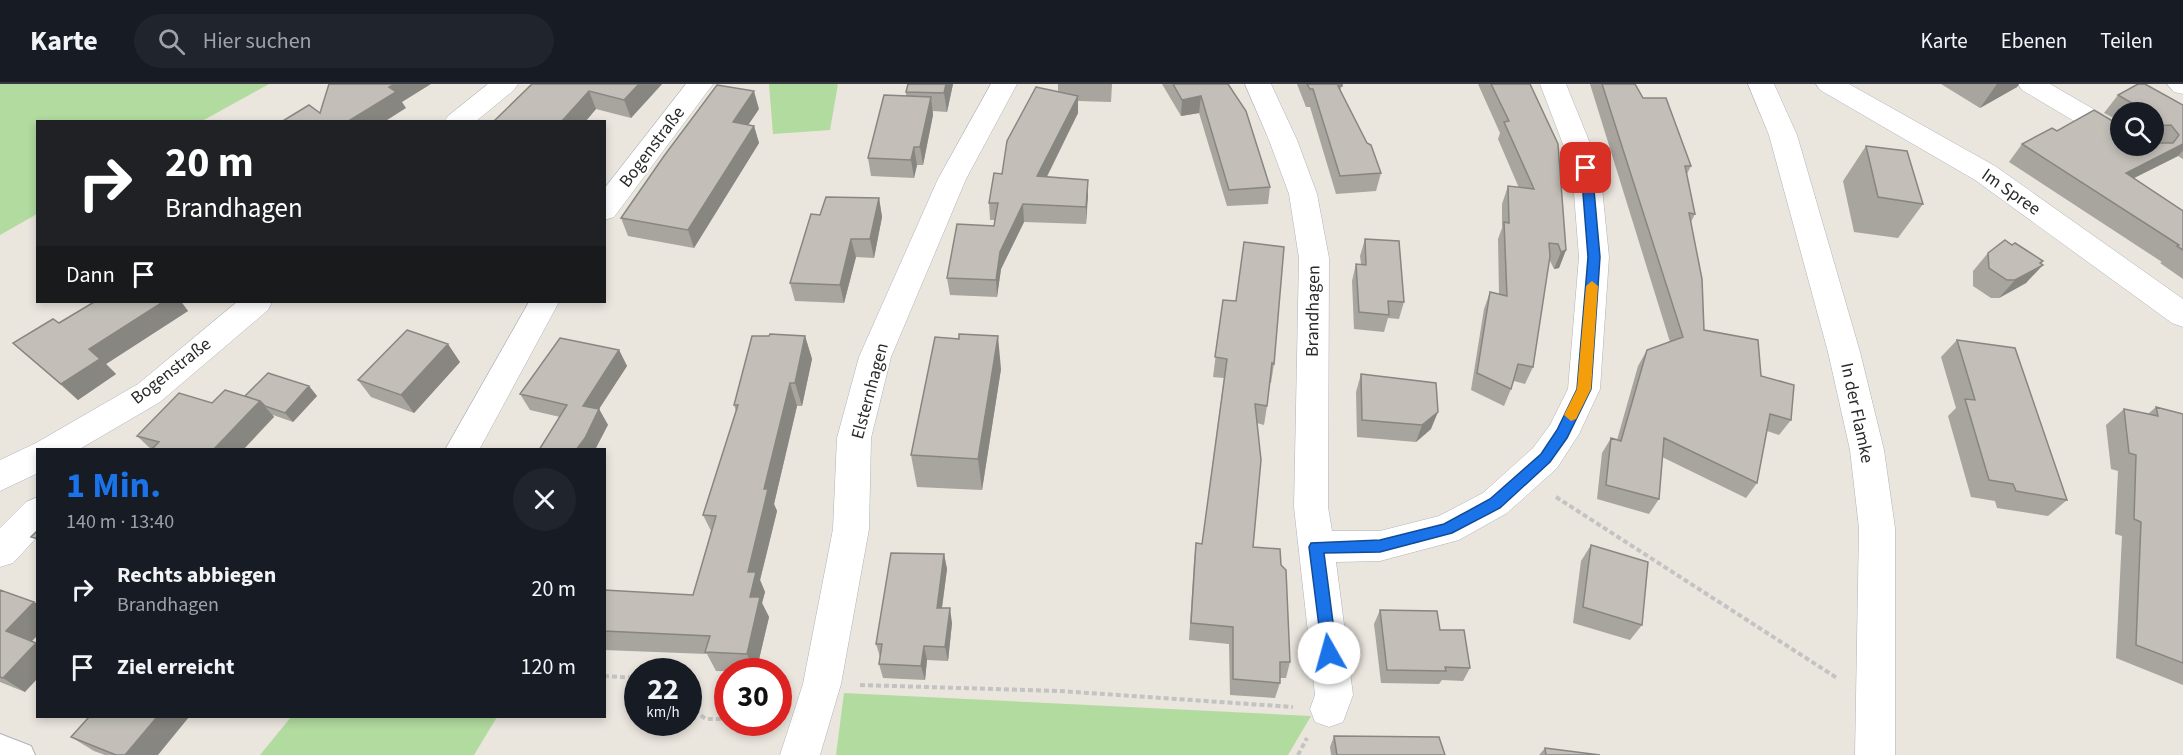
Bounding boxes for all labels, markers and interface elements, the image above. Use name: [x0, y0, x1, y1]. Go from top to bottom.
search box: [134, 14, 554, 68]
text: Karte: [30, 21, 98, 61]
icon: search: [155, 25, 188, 58]
text: Hier suchen: [203, 25, 312, 57]
text: Karte: [1921, 26, 1968, 56]
text: Ebenen: [2001, 26, 2067, 56]
text: Teilen: [2100, 26, 2153, 56]
street label: Bogenstraße: [613, 101, 691, 193]
map controls: [2110, 102, 2164, 156]
button: search: [2110, 102, 2164, 156]
text: 20 m: [165, 133, 254, 193]
pin: [1560, 142, 1611, 193]
icon: right: [66, 144, 144, 222]
icon: arrive: [1569, 151, 1602, 184]
street label: Im Spree: [1976, 163, 2046, 221]
text: Brandhagen: [165, 189, 303, 228]
icon: arrive: [127, 258, 160, 291]
text: Dann: [66, 259, 115, 291]
street label: Brandhagen: [1300, 265, 1326, 357]
street label: Bogenstraße: [126, 332, 216, 410]
street label: Elsternhagen: [845, 340, 895, 442]
street label: In der Flamke: [1834, 361, 1880, 466]
text: 1 Min.: [66, 460, 161, 511]
button: close: [513, 468, 576, 531]
text: 140 m · 13:40: [66, 508, 174, 536]
text: Rechts abbiegen: [117, 559, 276, 591]
icon: right: [66, 573, 99, 606]
text: 20 m: [531, 573, 576, 605]
text: Brandhagen: [117, 591, 219, 619]
position arrow: [1297, 621, 1361, 685]
icon: arrive: [66, 651, 99, 684]
text: Ziel erreicht: [117, 651, 235, 683]
text: 120 m: [521, 651, 576, 683]
speed limit sign: 30: [714, 658, 792, 736]
text: 22: [647, 668, 679, 711]
text: km/h: [646, 702, 680, 723]

